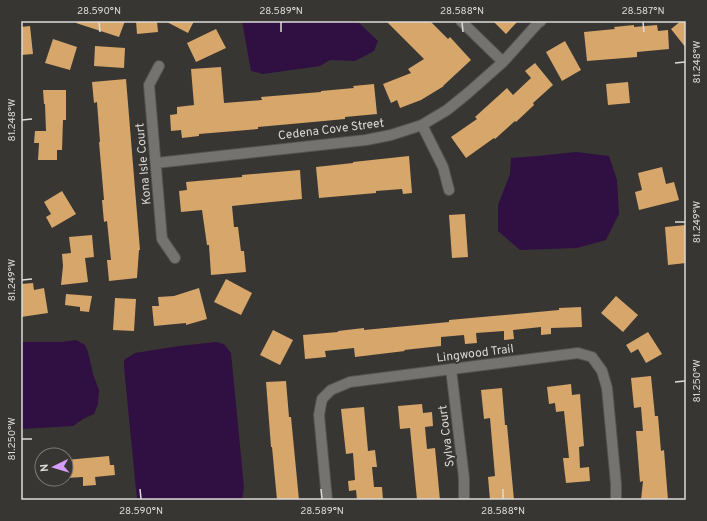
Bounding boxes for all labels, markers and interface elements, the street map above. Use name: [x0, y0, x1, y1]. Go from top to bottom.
text: 28.590°N: [77, 5, 121, 18]
text: 28.589°N: [259, 5, 303, 18]
text: 28.588°N: [440, 5, 484, 18]
text: 28.587°N: [621, 5, 665, 18]
text: 81.248°W: [691, 41, 704, 83]
text: 81.248°W: [6, 99, 19, 141]
street label: Cedena Cove Street: [277, 116, 385, 144]
street label: Kona Isle Court: [132, 122, 156, 206]
text: 81.249°W: [691, 201, 704, 243]
text: 81.249°W: [6, 259, 19, 301]
street label: Lingwood Trail: [436, 341, 515, 367]
text: 81.250°W: [691, 359, 704, 403]
street label: Sylva Court: [435, 404, 459, 468]
text: 81.250°W: [6, 417, 19, 461]
north arrow: [34, 447, 74, 487]
text: N: [38, 463, 52, 472]
text: 28.590°N: [119, 505, 163, 518]
text: 28.589°N: [300, 505, 344, 518]
text: 28.588°N: [481, 505, 525, 518]

